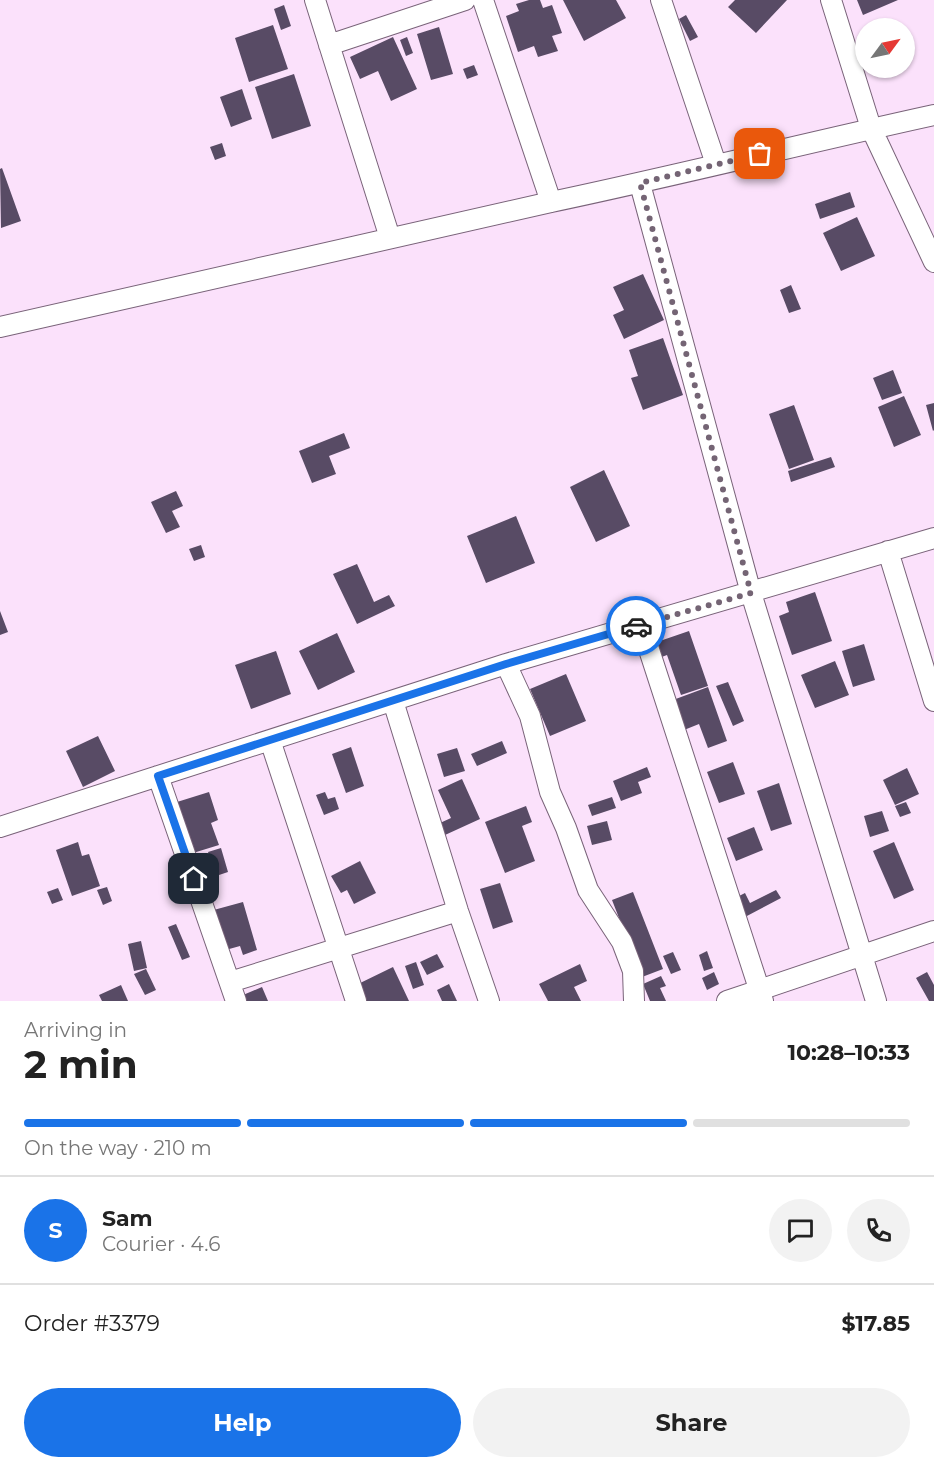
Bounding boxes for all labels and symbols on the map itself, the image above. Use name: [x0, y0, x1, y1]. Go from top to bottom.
north arrow: [855, 18, 915, 78]
pin: [734, 128, 785, 179]
courier: [606, 596, 666, 656]
pin: [168, 853, 219, 904]

